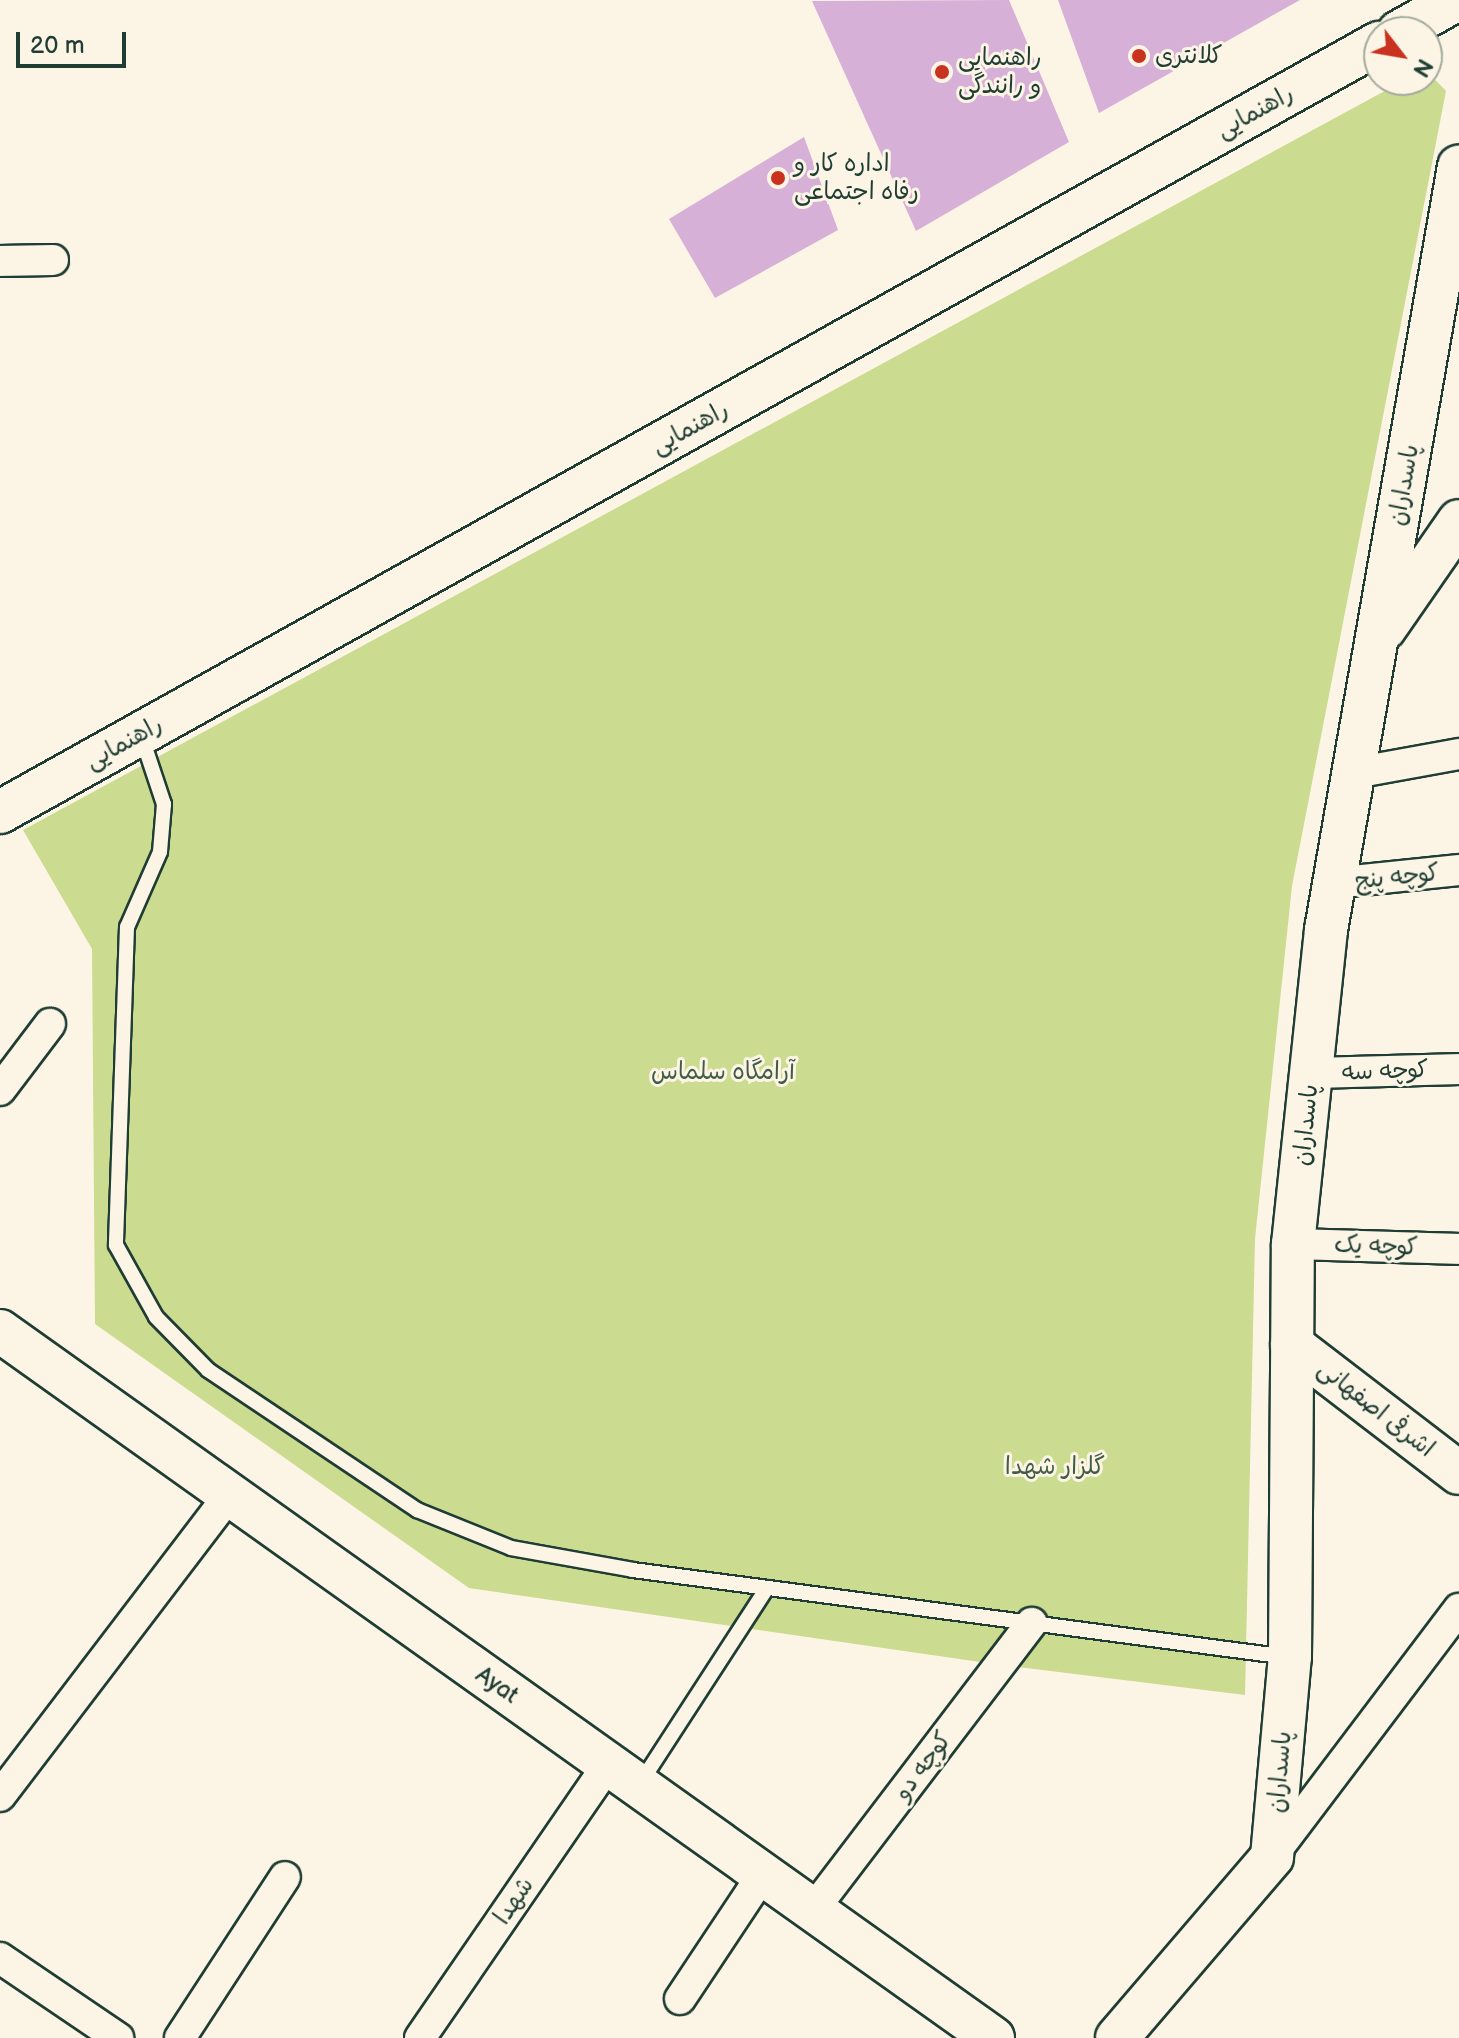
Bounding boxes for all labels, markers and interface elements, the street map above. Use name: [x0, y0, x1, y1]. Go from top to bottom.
scale bar: [20, 16, 130, 66]
north arrow: [1363, 16, 1443, 96]
text: 20 m: [30, 31, 85, 60]
place label: کلانتری: [1155, 42, 1223, 70]
place label: راهنمایی و رانندگی: [958, 44, 1042, 100]
marker: کلانتری: [1130, 47, 1148, 65]
text: N: [1406, 54, 1438, 82]
marker: راهنمایی و رانندگی: [933, 63, 951, 81]
street label: راهنمایی: [1211, 79, 1299, 145]
place label: اداره کار و رفاه اجتماعی: [794, 150, 919, 206]
marker: اداره کار و رفاه اجتماعی: [769, 169, 787, 187]
street label: راهنمایی: [646, 395, 734, 461]
street label: پاسداران: [1383, 442, 1425, 528]
street label: راهنمایی: [80, 710, 168, 776]
street label: کوچه پنج: [1353, 858, 1441, 896]
street label: کوچه سه: [1341, 1055, 1429, 1087]
park label: آرامگاه سلماس: [651, 1058, 795, 1086]
street label: پاسداران: [1287, 1083, 1325, 1167]
street label: کوچه یک: [1334, 1230, 1418, 1262]
street label: اشرفی اصفهانی: [1312, 1354, 1440, 1464]
park label: گلزار شهدا: [1005, 1453, 1105, 1481]
street label: Ayat: [470, 1660, 524, 1710]
street label: کوچه دو: [888, 1726, 958, 1806]
street label: پاسداران: [1262, 1730, 1298, 1814]
street label: شهدا: [488, 1872, 540, 1930]

